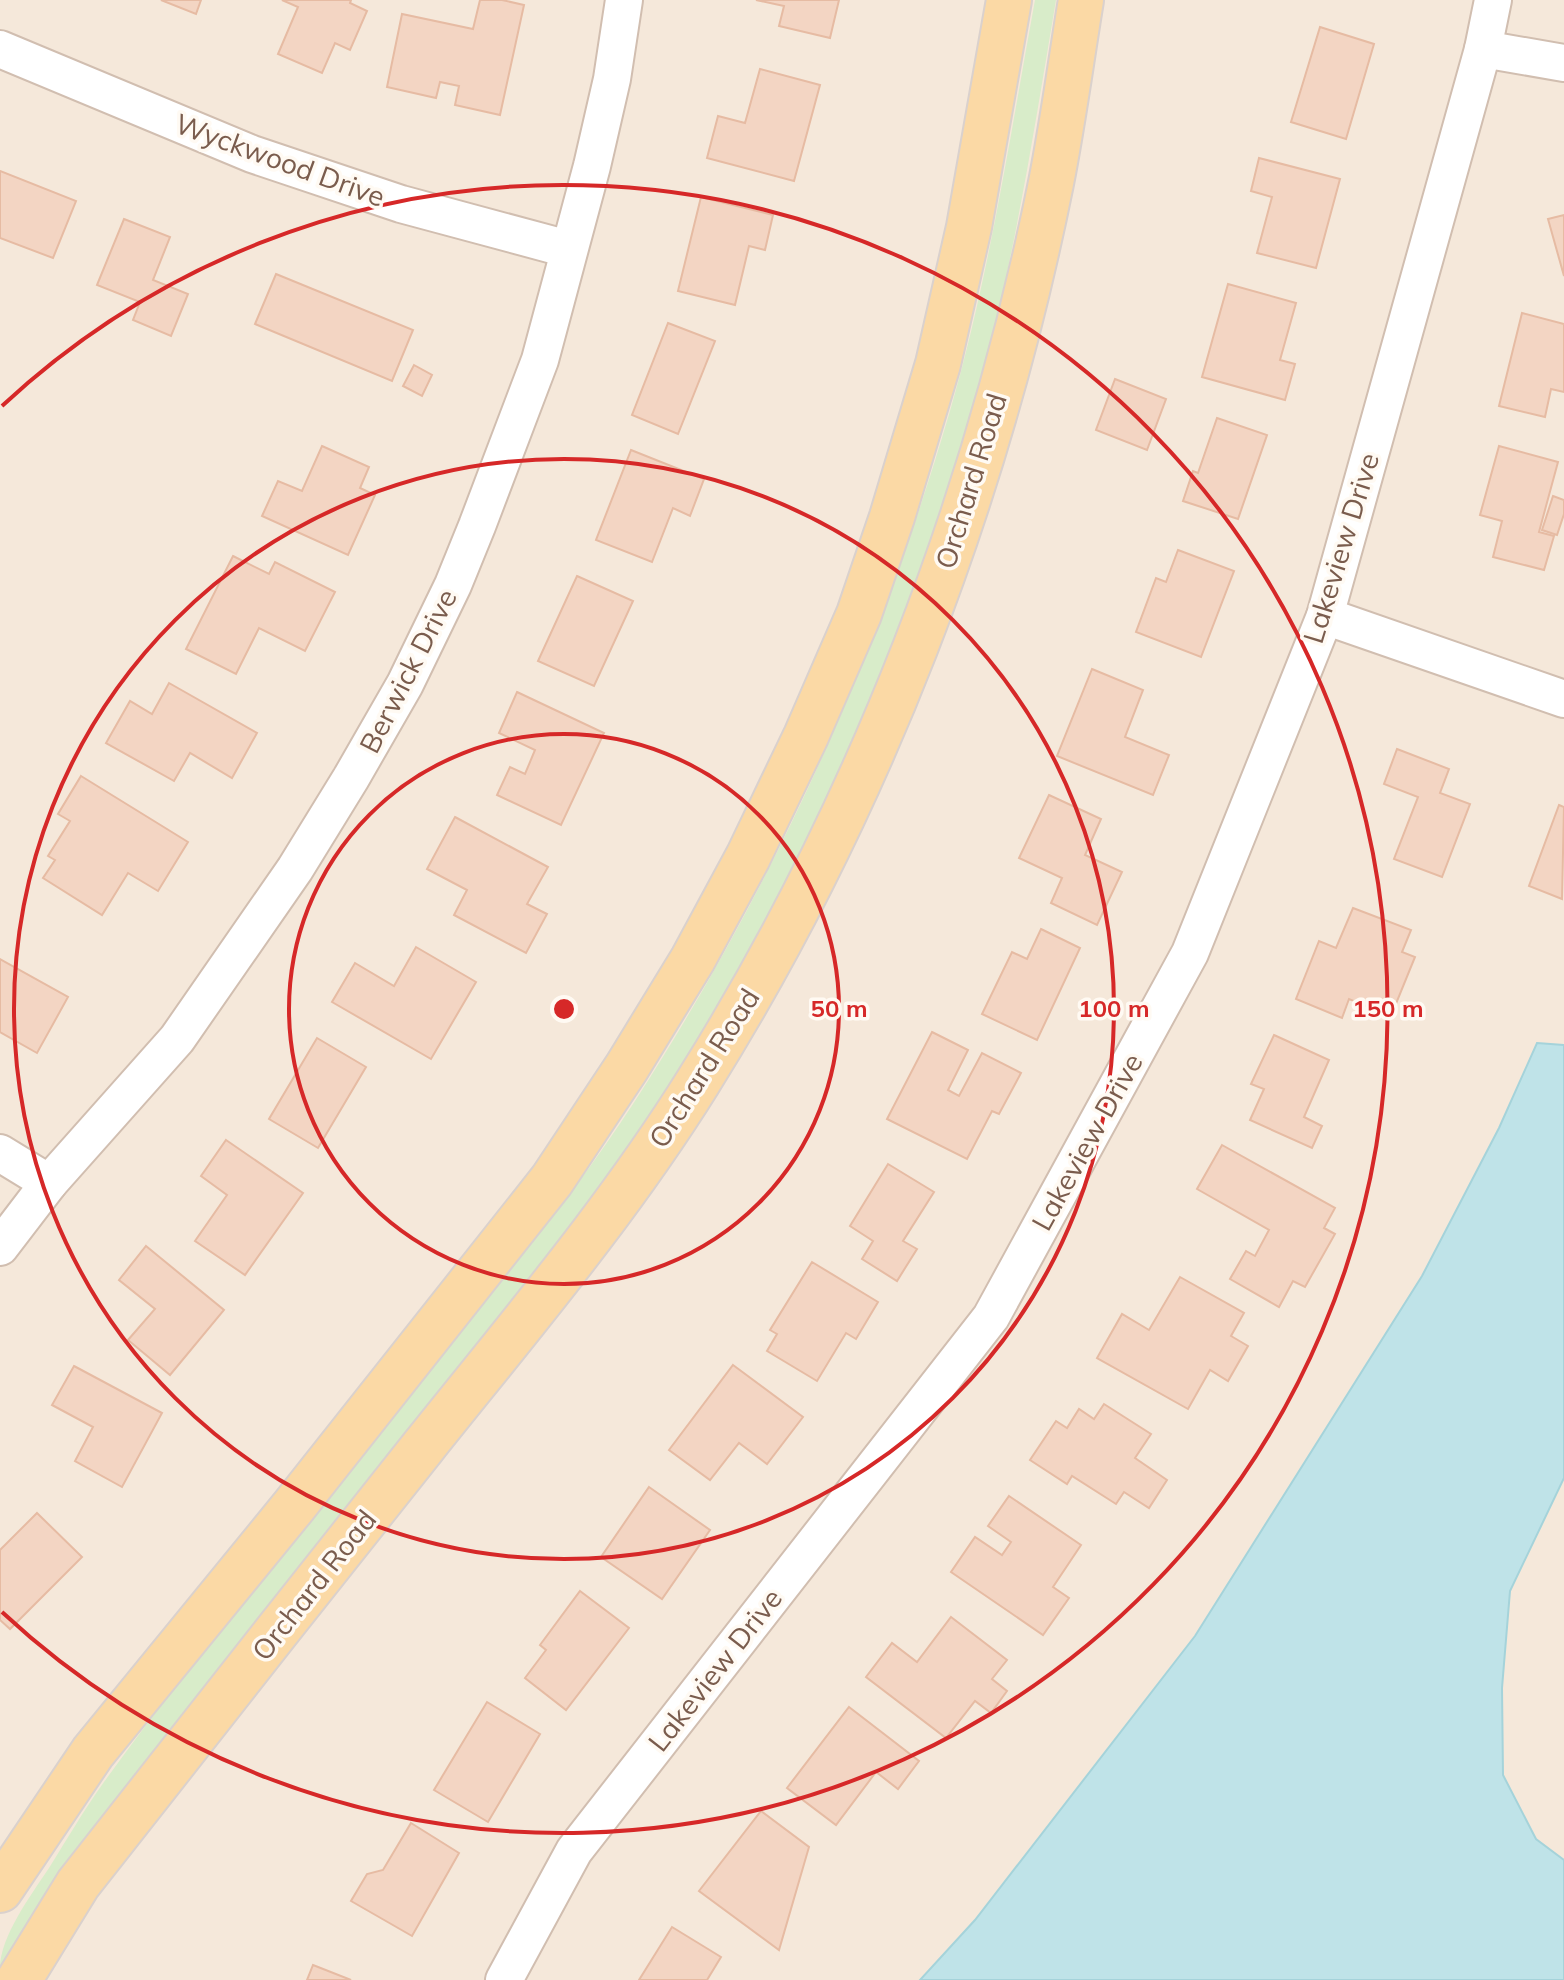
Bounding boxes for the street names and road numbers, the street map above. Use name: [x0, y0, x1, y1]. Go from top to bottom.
street label: Wyckwood Drive: [170, 105, 390, 214]
street label: Orchard Road: [927, 389, 1014, 573]
street label: Lakeview Drive: [1295, 449, 1386, 647]
street label: Berwick Drive: [351, 583, 464, 759]
street label: Orchard Road: [641, 982, 766, 1154]
street label: Lakeview Drive: [1023, 1047, 1150, 1236]
street label: Orchard Road: [244, 1502, 383, 1667]
street label: Lakeview Drive: [640, 1581, 789, 1758]

